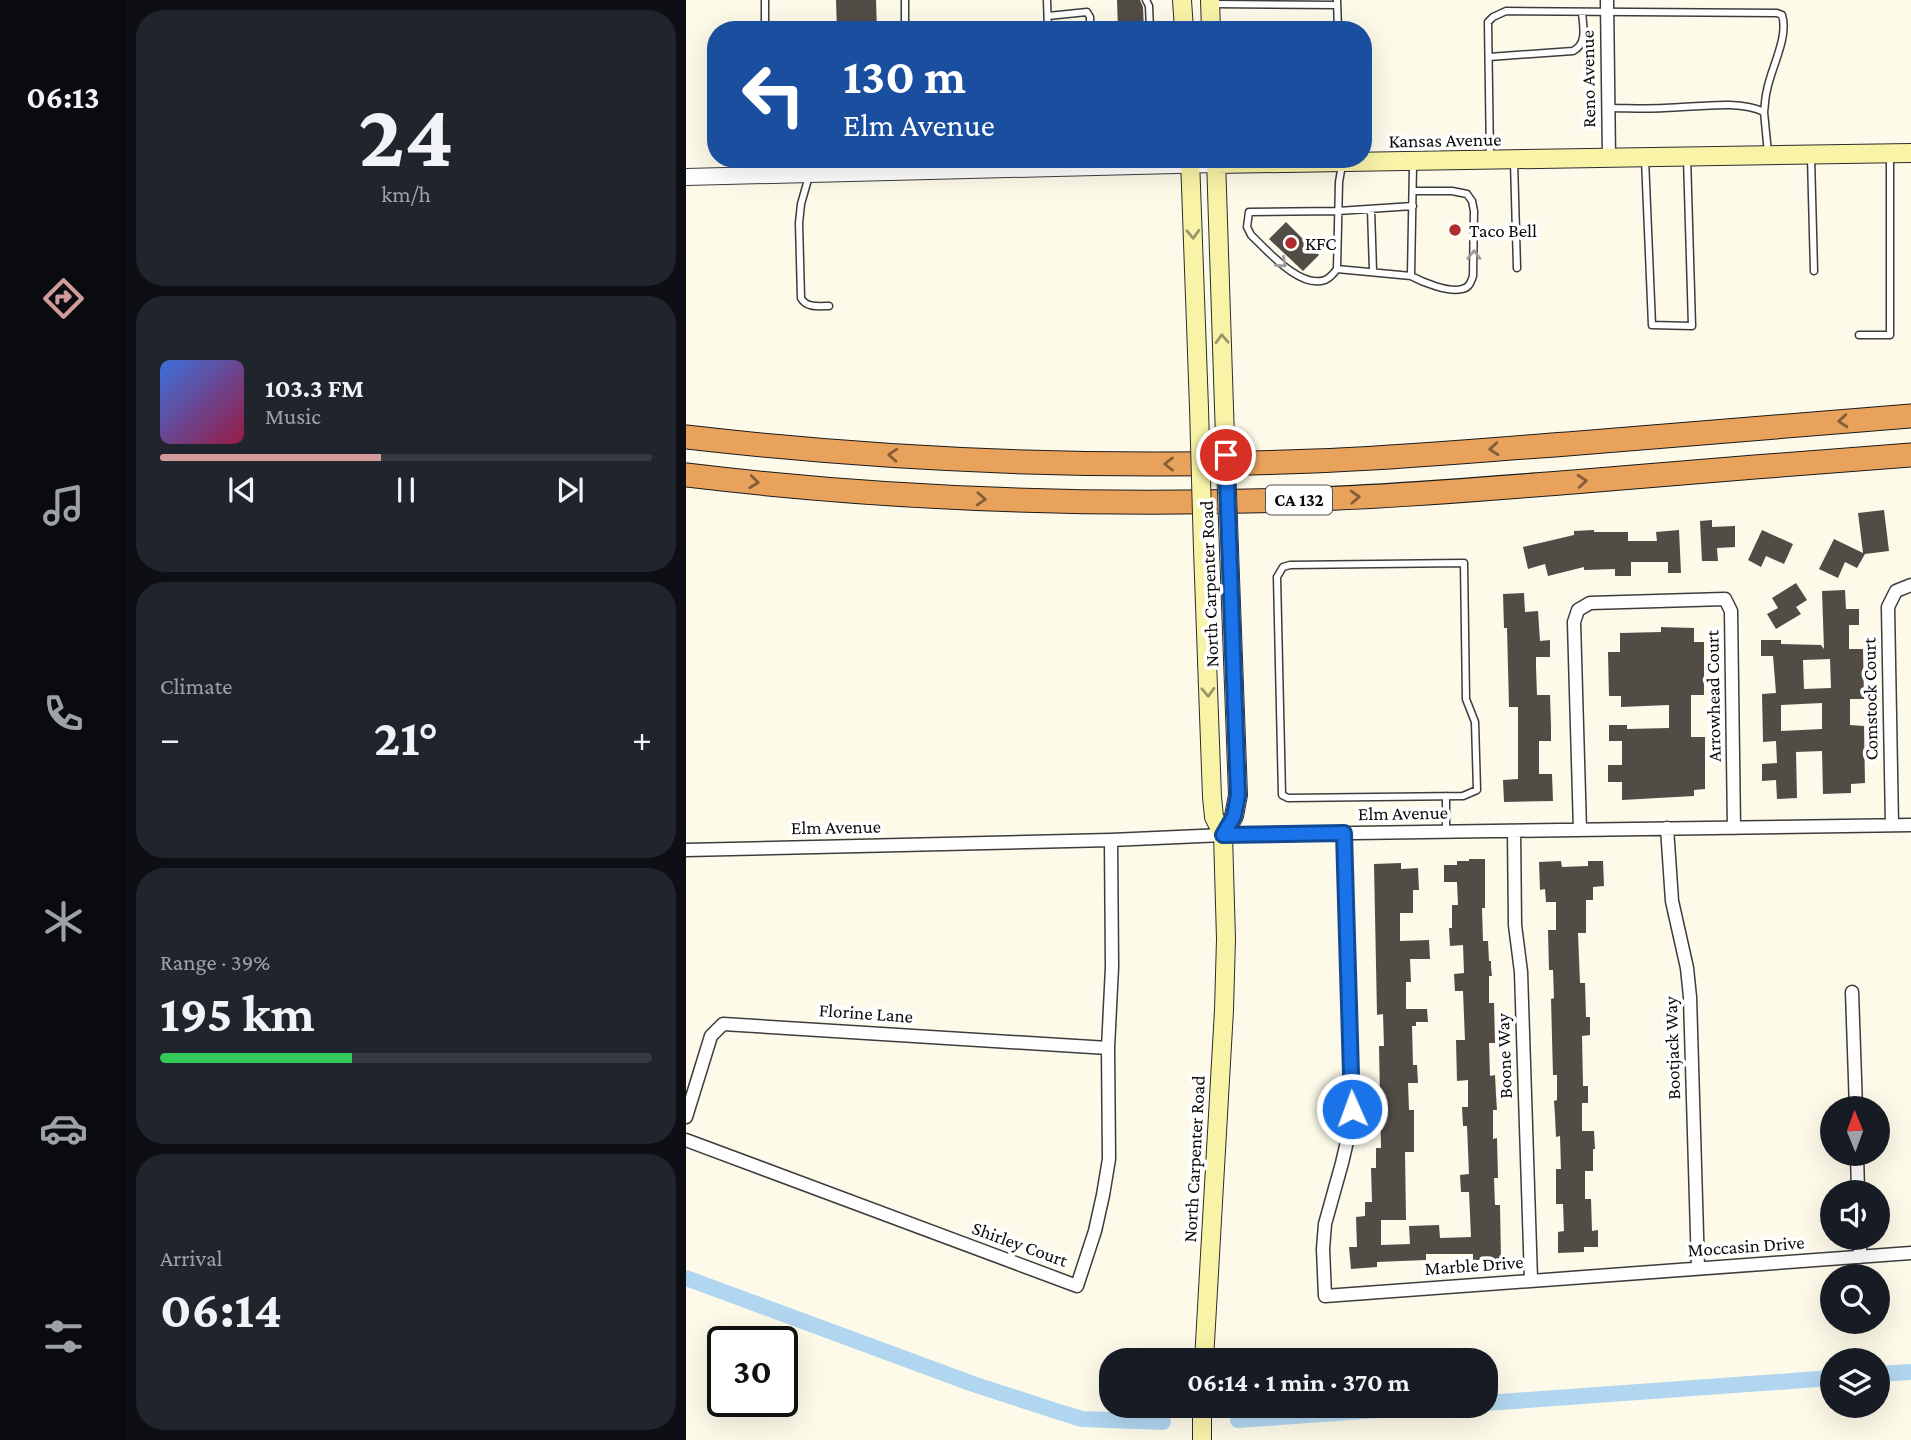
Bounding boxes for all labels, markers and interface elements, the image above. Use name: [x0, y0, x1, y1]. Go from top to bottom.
street label: Reno Avenue: [1577, 30, 1599, 128]
icon: left: [728, 49, 819, 140]
text: 130 m: [843, 49, 966, 104]
text: 06:13: [26, 79, 100, 115]
text: 24: [358, 84, 454, 186]
text: Elm Avenue: [843, 107, 995, 143]
street label: Kansas Avenue: [1388, 129, 1502, 151]
text: km/h: [381, 181, 431, 207]
place label: Taco Bell: [1469, 220, 1537, 241]
marker: Taco Bell: [1447, 222, 1463, 238]
one-way arrow: [1185, 228, 1200, 239]
place label: KFC: [1305, 233, 1336, 254]
marker: KFC: [1283, 235, 1299, 251]
one-way arrow: [1466, 250, 1481, 261]
one-way arrow: [1274, 255, 1287, 267]
icon: directions: [39, 274, 88, 323]
one-way arrow: [1214, 334, 1229, 345]
text: 103.3 FM: [265, 374, 364, 403]
text: Music: [265, 403, 321, 429]
one-way arrow: [1837, 414, 1848, 429]
pin: [1196, 425, 1256, 485]
icon: arrive: [1207, 436, 1245, 474]
one-way arrow: [1488, 441, 1499, 456]
one-way arrow: [887, 448, 898, 463]
one-way arrow: [1163, 456, 1174, 472]
icon: previous: [223, 471, 261, 509]
icon: pause: [387, 471, 425, 509]
icon: next: [551, 471, 589, 509]
one-way arrow: [749, 474, 760, 489]
one-way arrow: [1577, 474, 1588, 489]
icon: music: [39, 481, 88, 530]
road number: CA 132: [1266, 486, 1332, 514]
one-way arrow: [1350, 490, 1361, 505]
one-way arrow: [975, 491, 986, 506]
street label: North Carpenter Road: [1196, 500, 1222, 668]
street label: Arrowhead Court: [1701, 629, 1725, 762]
street label: Comstock Court: [1858, 637, 1882, 761]
text: Climate: [160, 673, 232, 699]
one-way arrow: [1200, 687, 1216, 698]
icon: phone: [39, 689, 88, 738]
text: 21°: [374, 708, 438, 766]
text: −: [160, 717, 180, 759]
text: +: [632, 717, 652, 759]
street label: Elm Avenue: [1358, 802, 1448, 824]
street label: Elm Avenue: [791, 816, 881, 838]
icon: climate: [39, 897, 88, 946]
text: Range · 39%: [160, 949, 270, 975]
text: 195 km: [160, 984, 315, 1042]
street label: Bootjack Way: [1660, 996, 1685, 1100]
street label: Florine Lane: [818, 999, 914, 1027]
street label: Boone Way: [1492, 1013, 1516, 1099]
position arrow: [1315, 1072, 1389, 1146]
street label: North Carpenter Road: [1179, 1075, 1209, 1243]
north arrow: [1820, 1096, 1890, 1166]
map controls: [1820, 1096, 1890, 1418]
icon: car: [39, 1104, 88, 1153]
button: sound: [1820, 1180, 1890, 1250]
street label: Shirley Court: [969, 1217, 1071, 1271]
street label: Moccasin Drive: [1687, 1231, 1805, 1261]
text: Arrival: [160, 1245, 223, 1271]
street label: Marble Drive: [1424, 1251, 1524, 1279]
button: search: [1820, 1264, 1890, 1334]
text: 06:14: [160, 1280, 282, 1338]
icon: filters: [39, 1312, 88, 1361]
speed limit sign: 30: [707, 1326, 798, 1417]
button: layers: [1820, 1348, 1890, 1418]
text: 06:14 · 1 min · 370 m: [1187, 1368, 1410, 1397]

